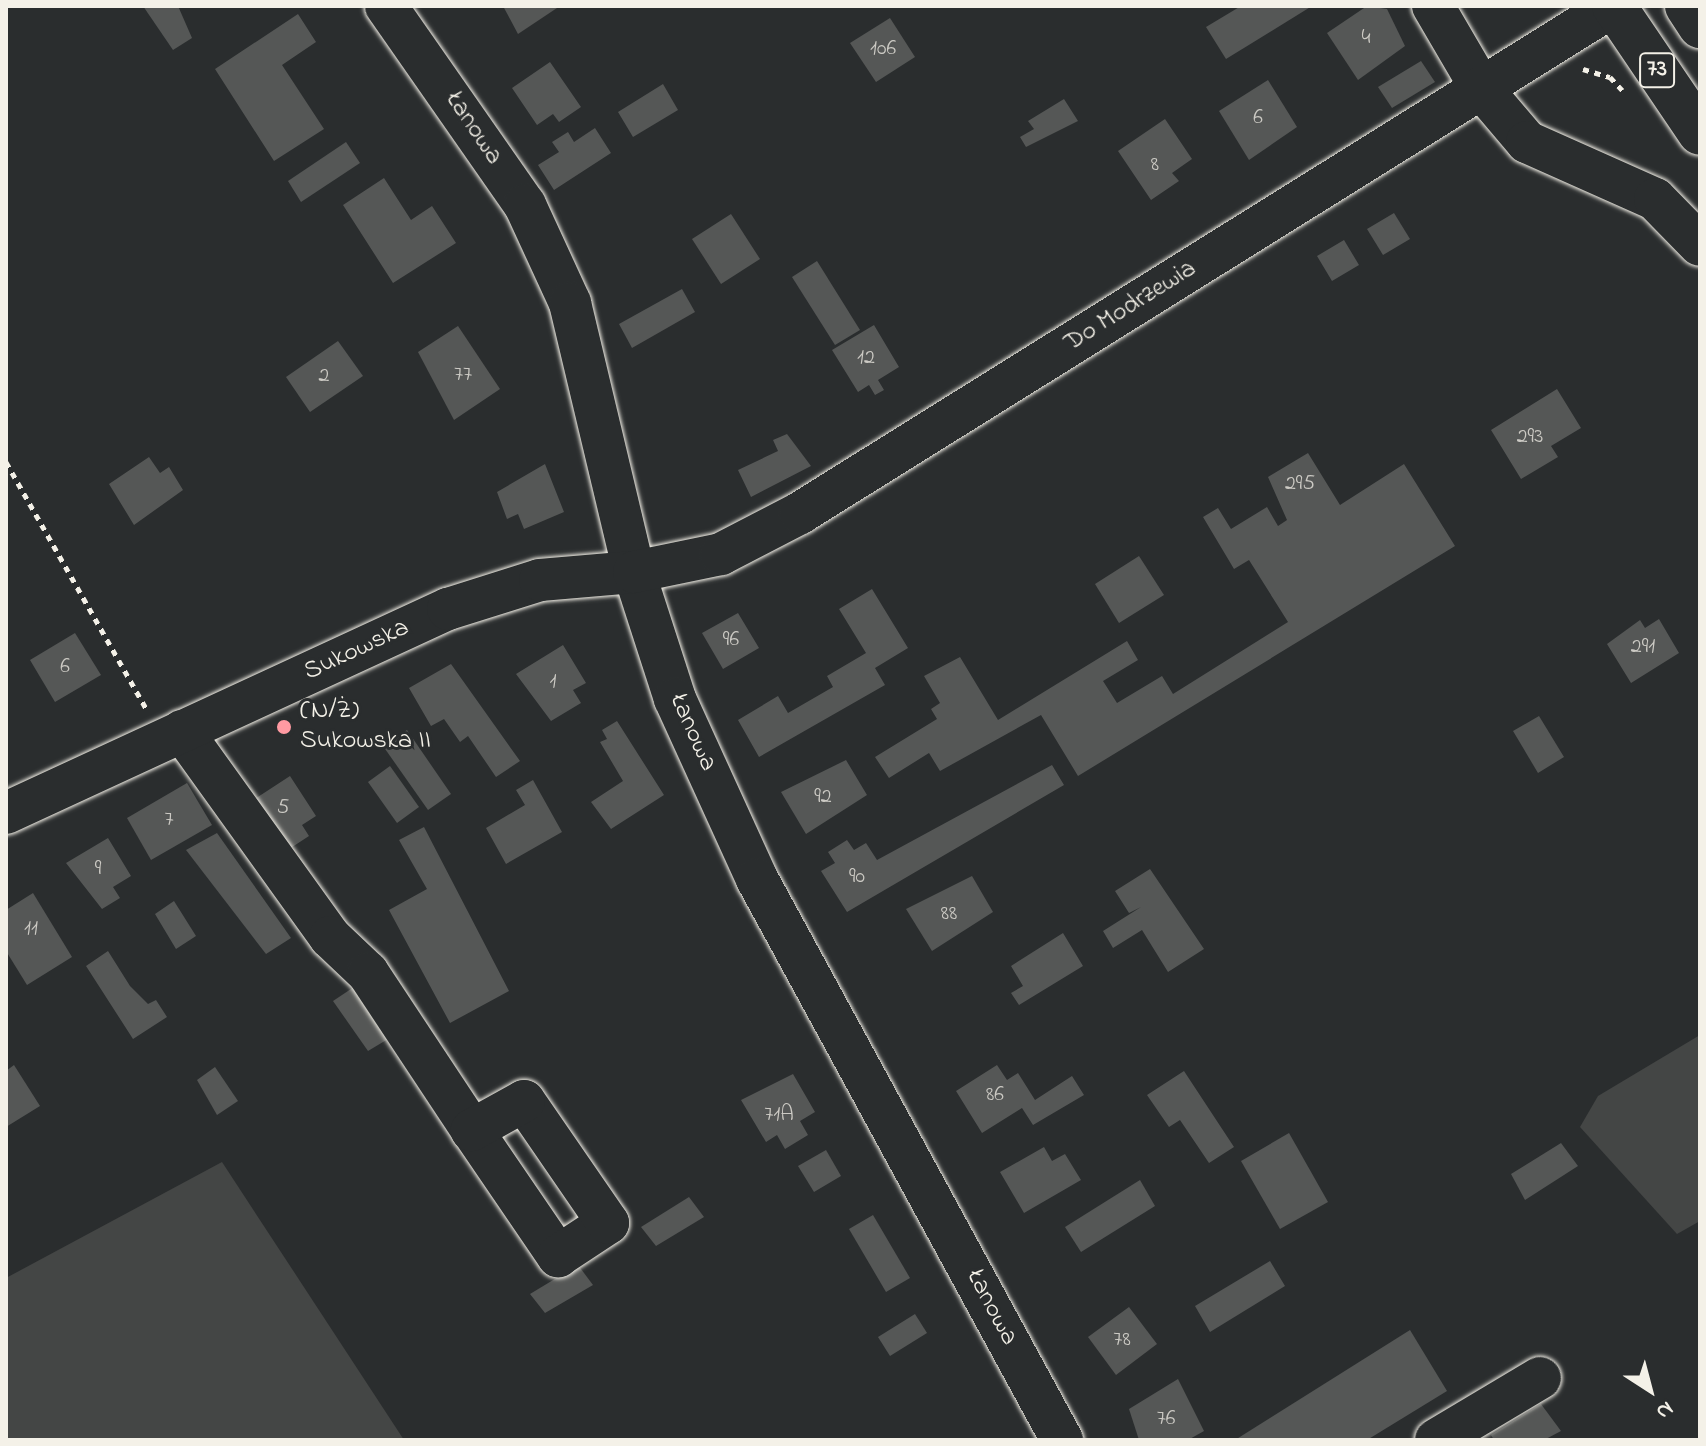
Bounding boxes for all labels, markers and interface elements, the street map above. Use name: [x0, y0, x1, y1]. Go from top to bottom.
house number: 4: [1361, 26, 1371, 52]
house number: 106: [870, 37, 896, 63]
road number: 73: [1639, 50, 1675, 90]
street label: Łanowa: [437, 87, 509, 171]
house number: 6: [1253, 106, 1263, 132]
house number: 8: [1151, 153, 1159, 179]
street label: Do Modrzewia: [1059, 254, 1203, 360]
house number: 12: [857, 346, 875, 372]
house number: 77: [454, 363, 472, 389]
house number: 2: [319, 364, 329, 390]
house number: 293: [1517, 425, 1543, 451]
house number: 295: [1285, 472, 1315, 498]
street label: Sukowska: [300, 613, 414, 689]
house number: 96: [723, 628, 739, 654]
house number: 291: [1631, 635, 1655, 661]
house number: 6: [60, 655, 70, 681]
house number: 1: [550, 670, 556, 696]
street label: Łanowa: [661, 690, 723, 776]
place label: (N/Ż) Sukowska II: [300, 696, 431, 758]
marker: (N/Ż) Sukowska II: [275, 718, 293, 736]
house number: 92: [814, 785, 832, 811]
house number: 5: [277, 796, 289, 822]
house number: 7: [164, 808, 174, 834]
house number: 9: [95, 857, 101, 883]
house number: 90: [849, 865, 865, 891]
house number: 88: [941, 902, 957, 928]
house number: 11: [24, 917, 38, 943]
house number: 86: [986, 1083, 1004, 1109]
house number: 71A: [764, 1103, 794, 1129]
street label: Łanowa: [958, 1265, 1024, 1351]
house number: 78: [1113, 1328, 1131, 1354]
north arrow: [1610, 1350, 1690, 1430]
text: N: [1649, 1392, 1680, 1427]
house number: 76: [1157, 1407, 1175, 1433]

